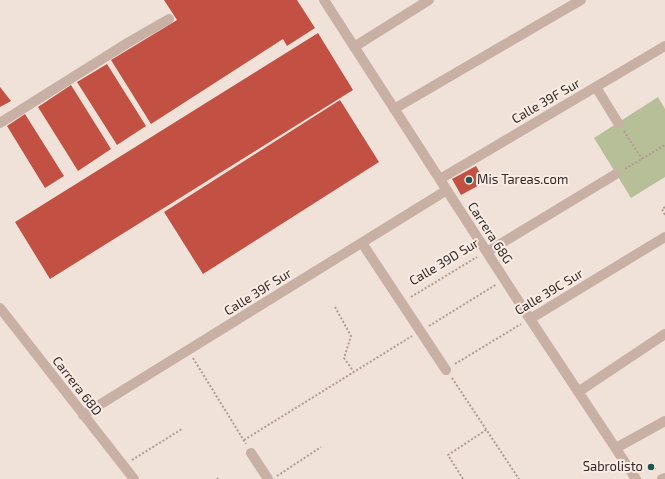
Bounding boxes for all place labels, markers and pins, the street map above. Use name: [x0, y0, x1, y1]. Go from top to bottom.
place label: Mis Tareas.com: [477, 172, 568, 188]
marker: Mis Tareas.com: [464, 175, 474, 185]
place label: Sabrolisto: [583, 459, 643, 475]
marker: Sabrolisto: [646, 462, 656, 472]

